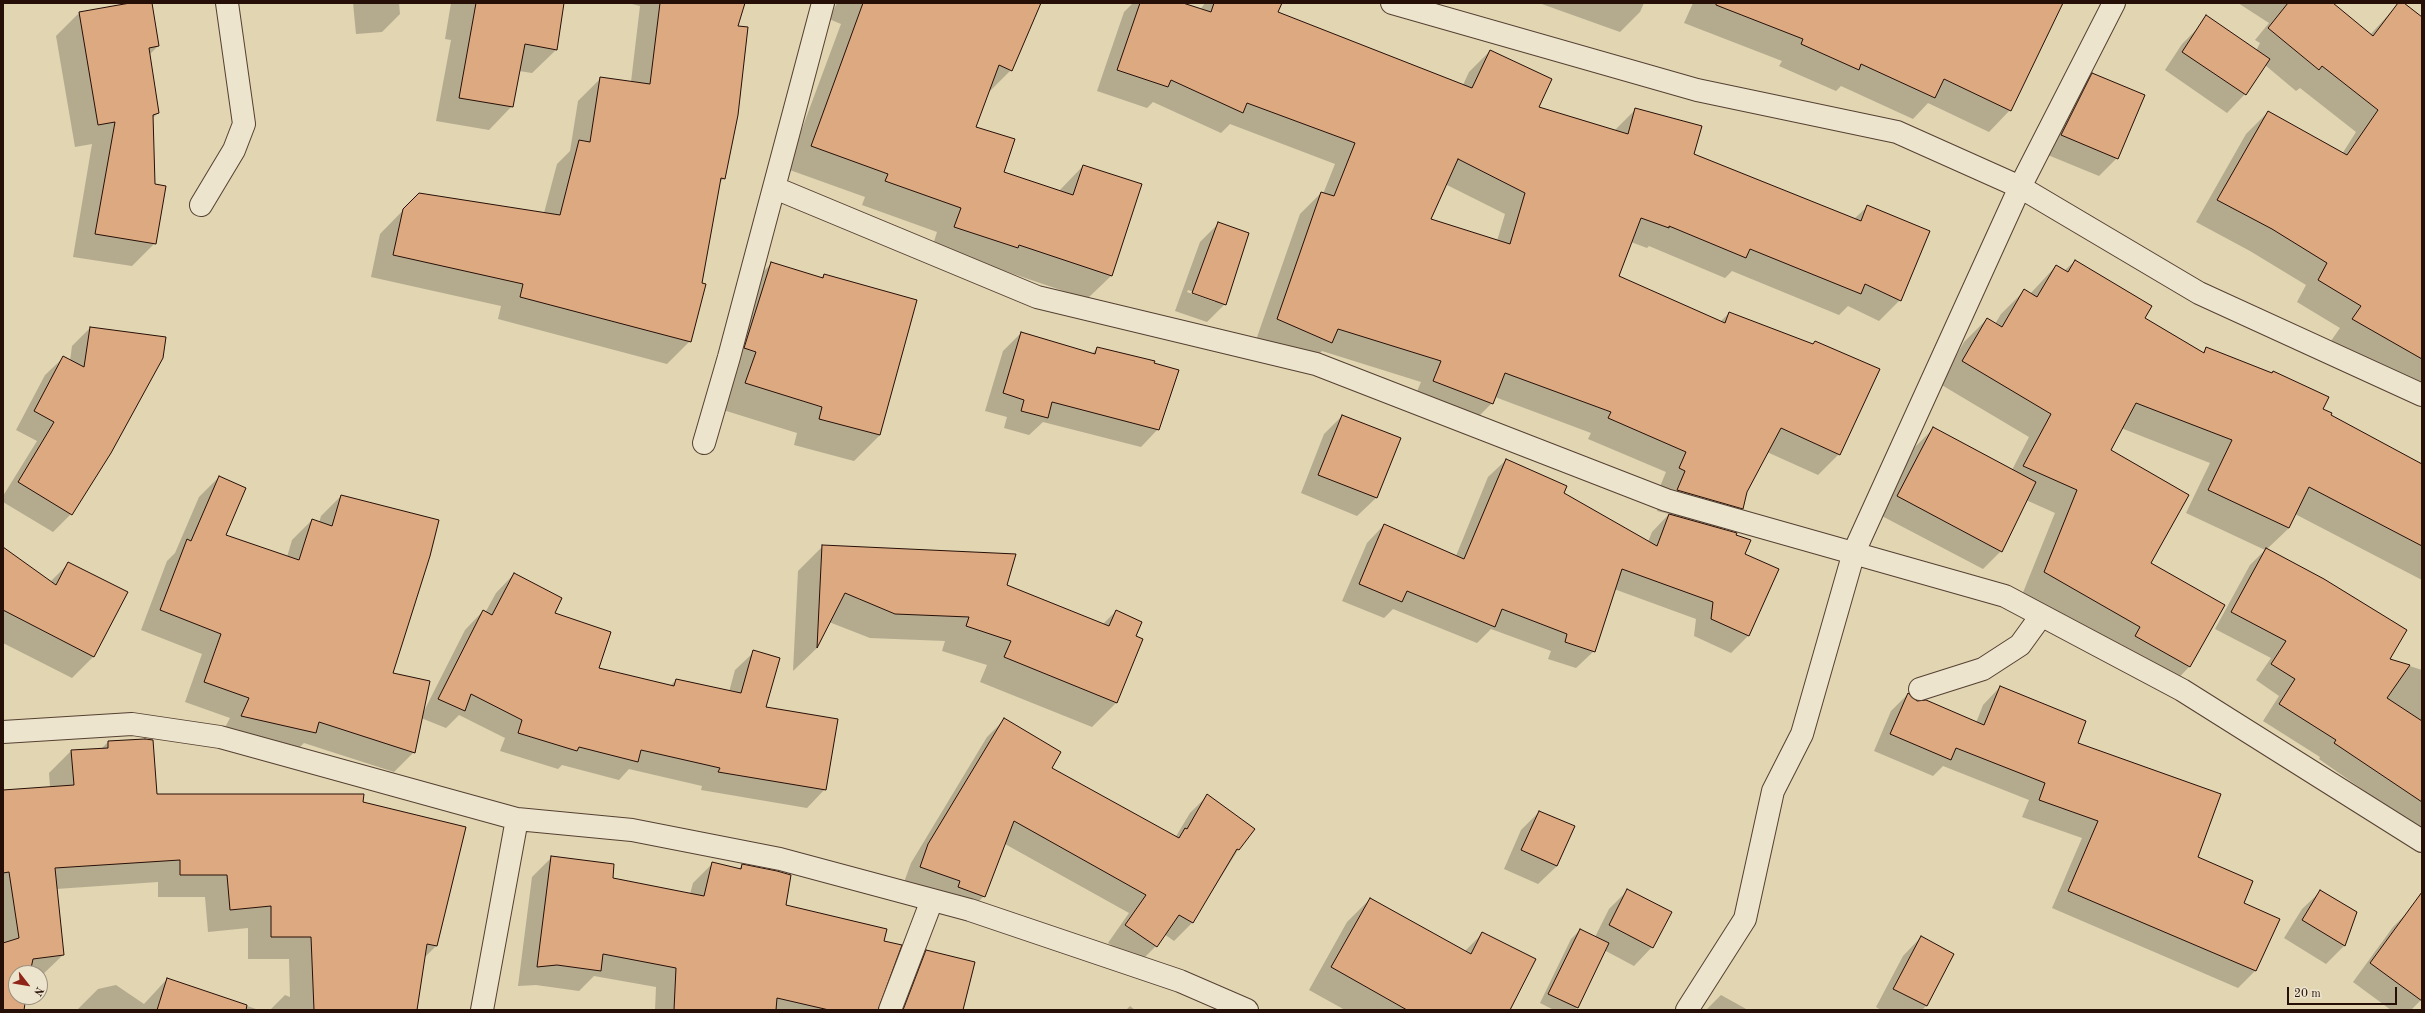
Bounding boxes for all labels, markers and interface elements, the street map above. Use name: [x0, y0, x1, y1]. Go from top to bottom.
north arrow: [8, 965, 48, 1005]
scale bar: [2289, 979, 2399, 1005]
text: N: [31, 984, 45, 997]
text: 20 m: [2294, 988, 2321, 1000]

